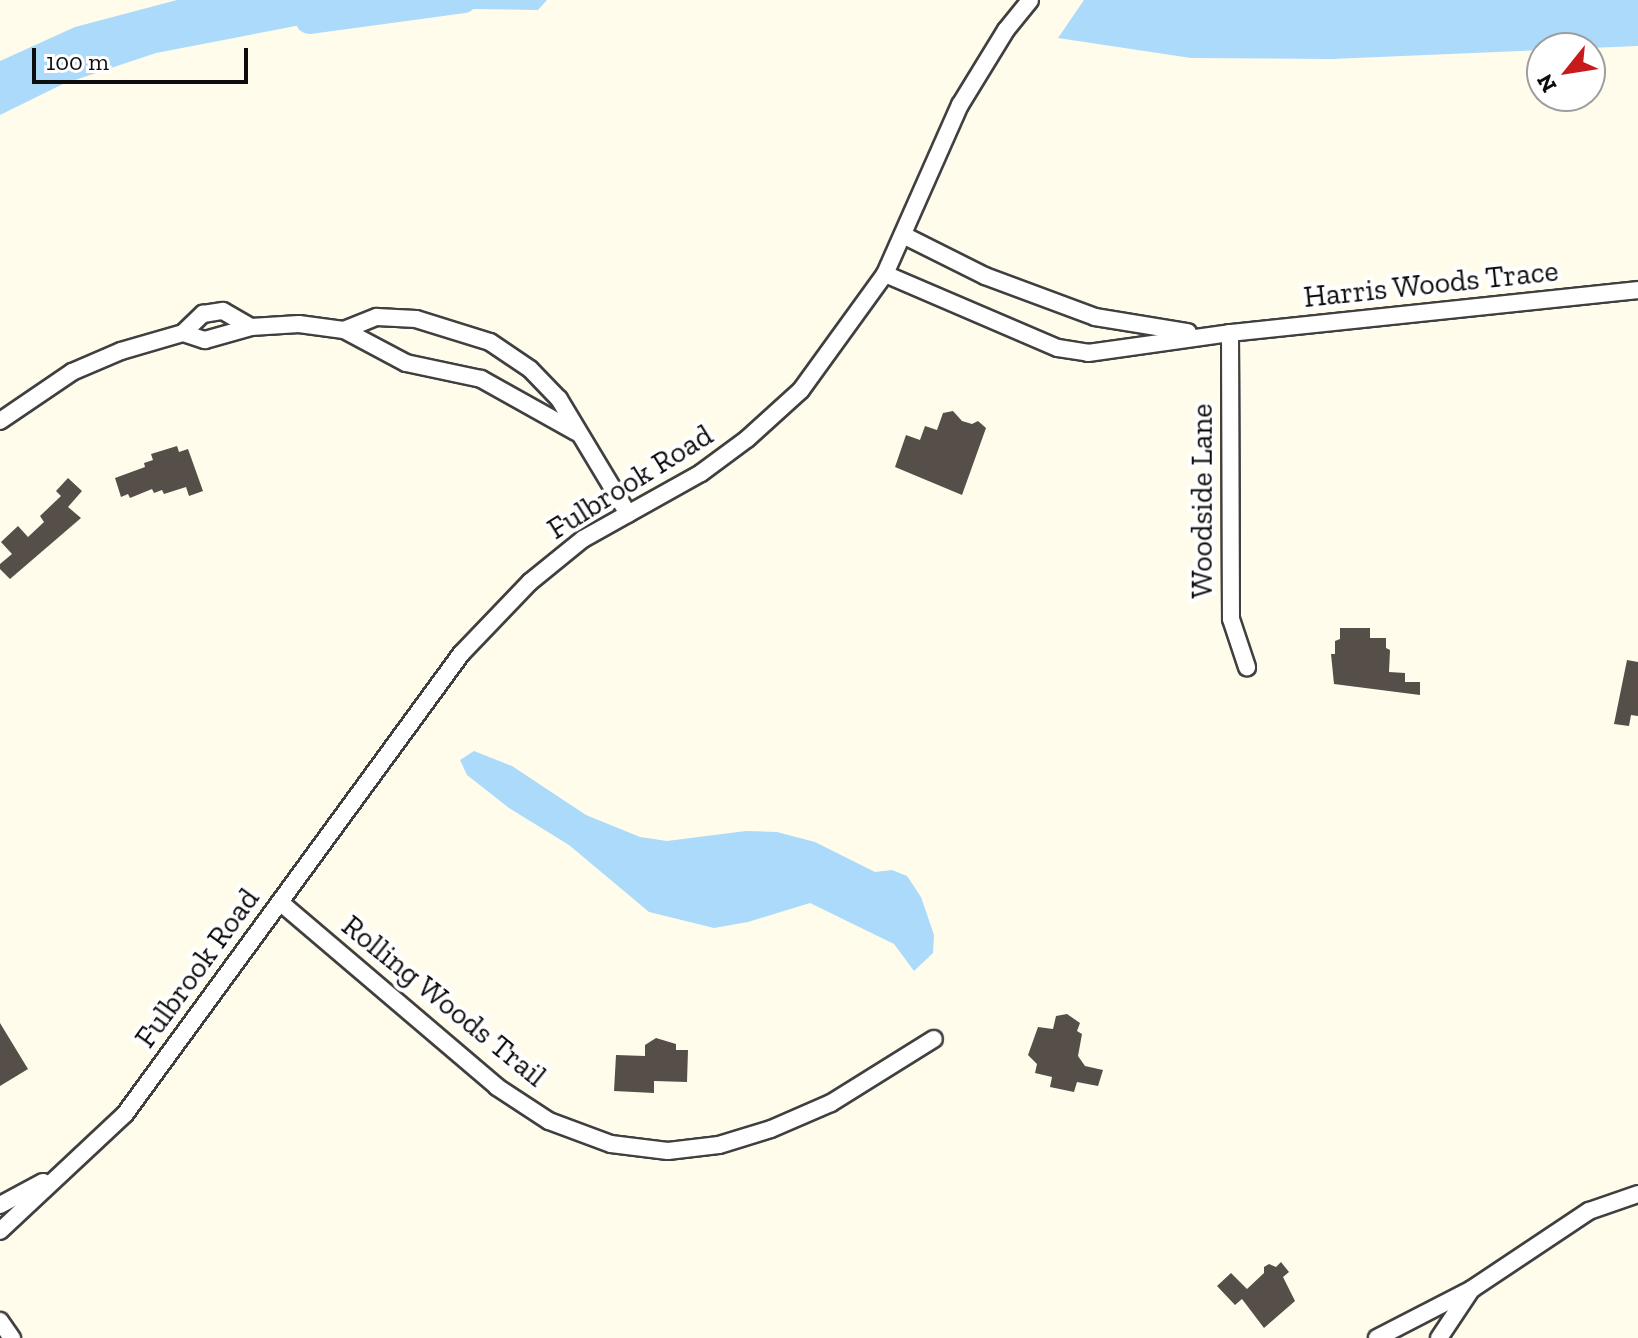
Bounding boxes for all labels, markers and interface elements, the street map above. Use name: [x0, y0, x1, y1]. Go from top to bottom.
scale bar: [36, 32, 252, 82]
north arrow: [1526, 32, 1606, 112]
text: 100 m: [46, 47, 109, 76]
text: N: [1531, 69, 1562, 97]
street label: Harris Woods Trace: [1301, 253, 1561, 315]
street label: Woodside Lane: [1184, 404, 1220, 598]
street label: Fulbrook Road: [541, 417, 719, 547]
street label: Fulbrook Road: [127, 881, 267, 1055]
street label: Rolling Woods Trail: [334, 907, 554, 1095]

